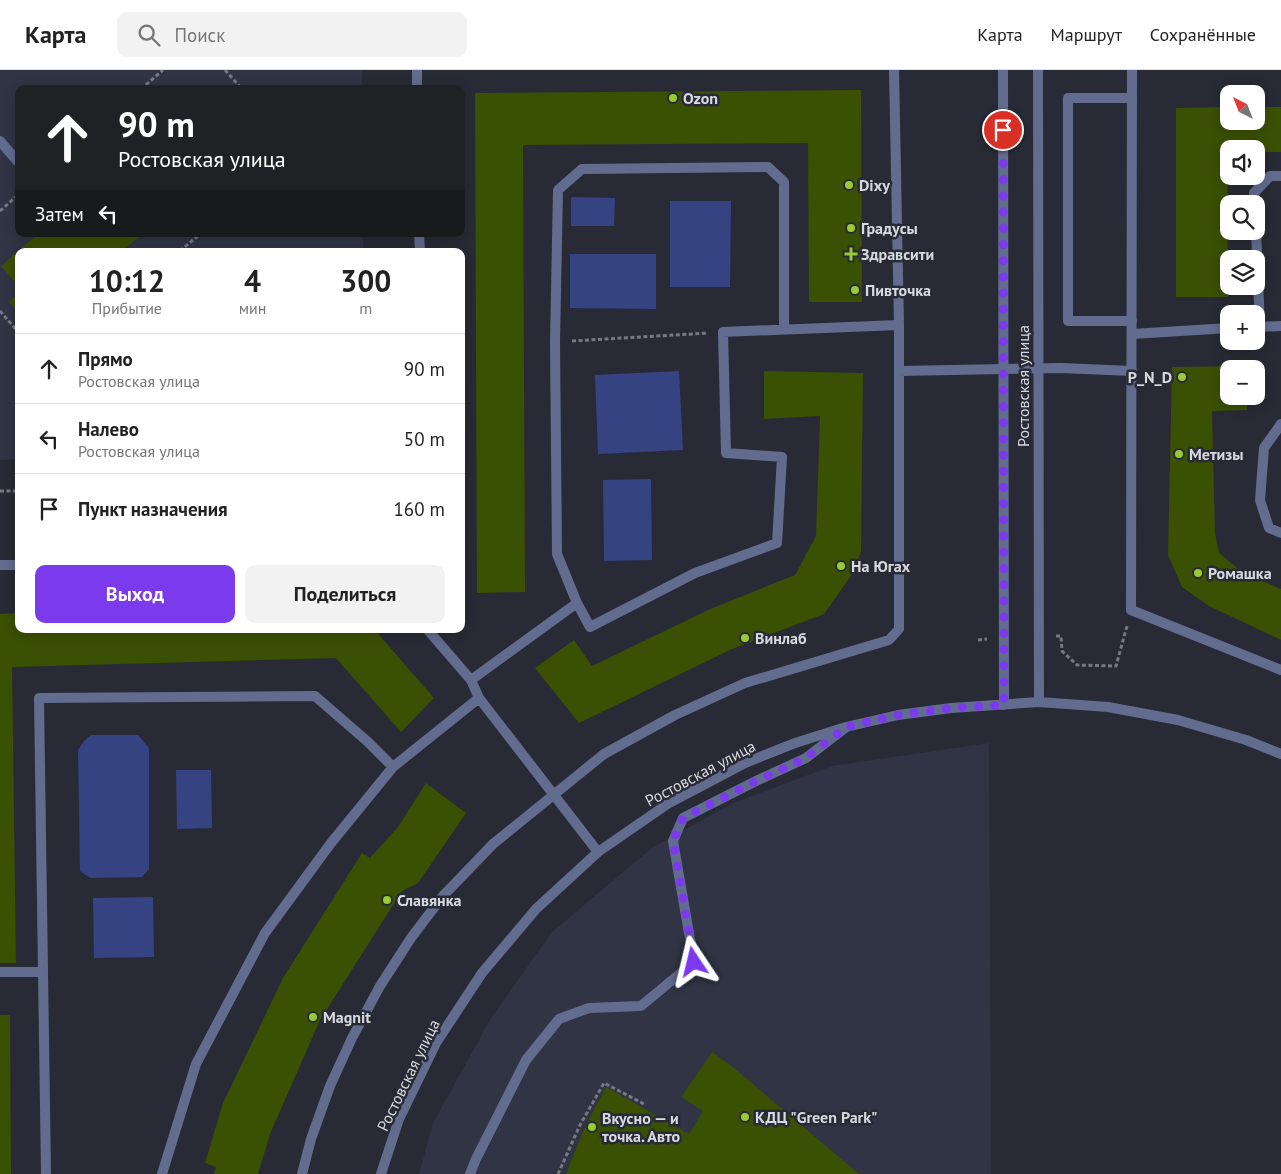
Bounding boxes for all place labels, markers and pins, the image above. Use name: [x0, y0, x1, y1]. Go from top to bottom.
place label: Ozon: [683, 88, 718, 108]
marker: Ozon: [667, 92, 679, 104]
pin: [982, 109, 1024, 151]
place label: Dixy: [859, 175, 890, 195]
marker: Dixy: [843, 179, 855, 191]
place label: Градусы: [861, 218, 918, 238]
marker: Градусы: [845, 222, 857, 234]
place label: Здравсити: [861, 244, 934, 264]
marker: Здравсити: [845, 248, 857, 260]
place label: Пивточка: [865, 280, 931, 300]
marker: Пивточка: [849, 284, 861, 296]
place label: P_N_D: [1128, 367, 1172, 387]
marker: P_N_D: [1176, 371, 1188, 383]
place label: Метизы: [1189, 444, 1244, 464]
marker: Метизы: [1173, 448, 1185, 460]
place label: На Югах: [851, 556, 911, 576]
marker: На Югах: [835, 560, 847, 572]
place label: Ромашка: [1208, 563, 1272, 583]
marker: Ромашка: [1192, 567, 1204, 579]
place label: Винлаб: [755, 628, 807, 648]
marker: Винлаб: [739, 632, 751, 644]
place label: Славянка: [397, 890, 461, 910]
marker: Славянка: [381, 894, 393, 906]
place label: Magnit: [323, 1007, 371, 1027]
marker: Magnit: [307, 1011, 319, 1023]
place label: КДЦ "Green Park": [755, 1107, 878, 1127]
place label: Вкусно — и точка. Авто: [602, 1108, 681, 1146]
marker: КДЦ "Green Park": [739, 1111, 751, 1123]
marker: Вкусно — и точка. Авто: [586, 1121, 598, 1133]

